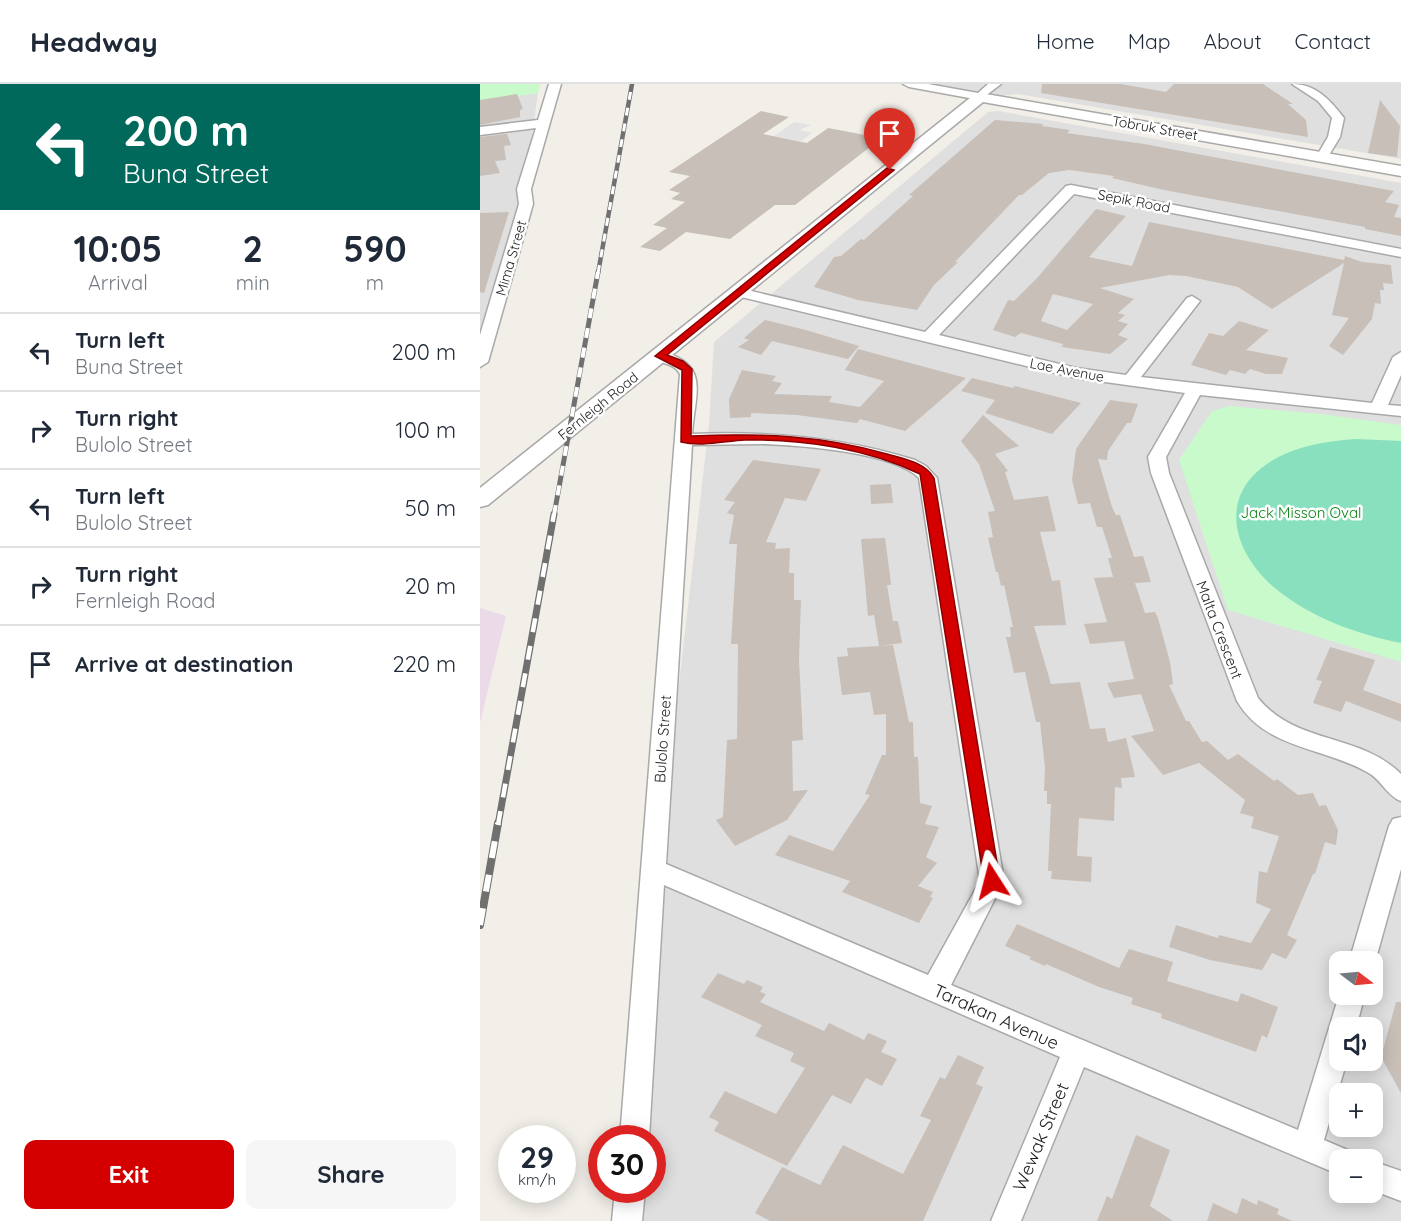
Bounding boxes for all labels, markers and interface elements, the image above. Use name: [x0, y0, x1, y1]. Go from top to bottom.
text: Headway: [30, 24, 158, 59]
text: Home: [1036, 28, 1095, 54]
text: Map: [1128, 28, 1171, 54]
text: About: [1204, 28, 1262, 54]
text: Contact: [1295, 28, 1371, 54]
text: 200 m: [123, 104, 249, 157]
icon: left: [24, 108, 102, 186]
pin: [864, 108, 915, 170]
street label: Tobruk Street: [1111, 112, 1199, 144]
icon: arrive: [873, 117, 906, 150]
text: Buna Street: [123, 156, 269, 190]
street label: Sepik Road: [1096, 185, 1172, 217]
street label: Mima Street: [492, 218, 530, 298]
text: 10:05: [73, 226, 162, 271]
text: 2: [242, 226, 263, 271]
text: 590: [343, 226, 407, 271]
text: Arrival: [88, 270, 148, 295]
text: min: [236, 270, 270, 295]
text: m: [366, 270, 384, 295]
text: Turn left: [75, 326, 165, 354]
icon: left: [24, 336, 57, 369]
text: 200 m: [392, 338, 456, 366]
text: Buna Street: [75, 354, 183, 379]
street label: Lae Avenue: [1028, 354, 1106, 386]
street label: Fernleigh Road: [554, 368, 642, 444]
text: Turn right: [75, 404, 179, 432]
icon: right: [24, 414, 57, 447]
text: 100 m: [396, 416, 456, 444]
text: Bulolo Street: [75, 432, 192, 457]
text: Turn left: [75, 482, 165, 510]
icon: left: [24, 492, 57, 525]
text: 50 m: [405, 494, 456, 522]
park label: Jack Misson Oval: [1240, 503, 1362, 522]
text: Bulolo Street: [75, 510, 192, 535]
text: Turn right: [75, 560, 179, 588]
icon: right: [24, 570, 57, 603]
text: 20 m: [405, 572, 456, 600]
street label: Malta Crescent: [1192, 578, 1247, 682]
text: Fernleigh Road: [75, 588, 215, 613]
icon: arrive: [24, 648, 57, 681]
text: Arrive at destination: [75, 650, 293, 678]
text: 220 m: [392, 650, 456, 678]
street label: Bulolo Street: [650, 694, 675, 784]
position arrow: [960, 849, 1024, 913]
north arrow: [1329, 951, 1383, 1005]
map controls: [1329, 951, 1383, 1203]
street label: Tarakan Avenue: [930, 979, 1063, 1054]
button: sound: [1329, 1017, 1383, 1071]
street label: Wewak Street: [1007, 1079, 1074, 1194]
button: +: [1329, 1083, 1383, 1137]
speed limit sign: 30: [588, 1125, 666, 1203]
text: 29: [520, 1138, 554, 1176]
button: Exit: [24, 1140, 234, 1209]
button: Share: [246, 1140, 456, 1209]
button: −: [1329, 1149, 1383, 1203]
text: km/h: [518, 1170, 556, 1189]

